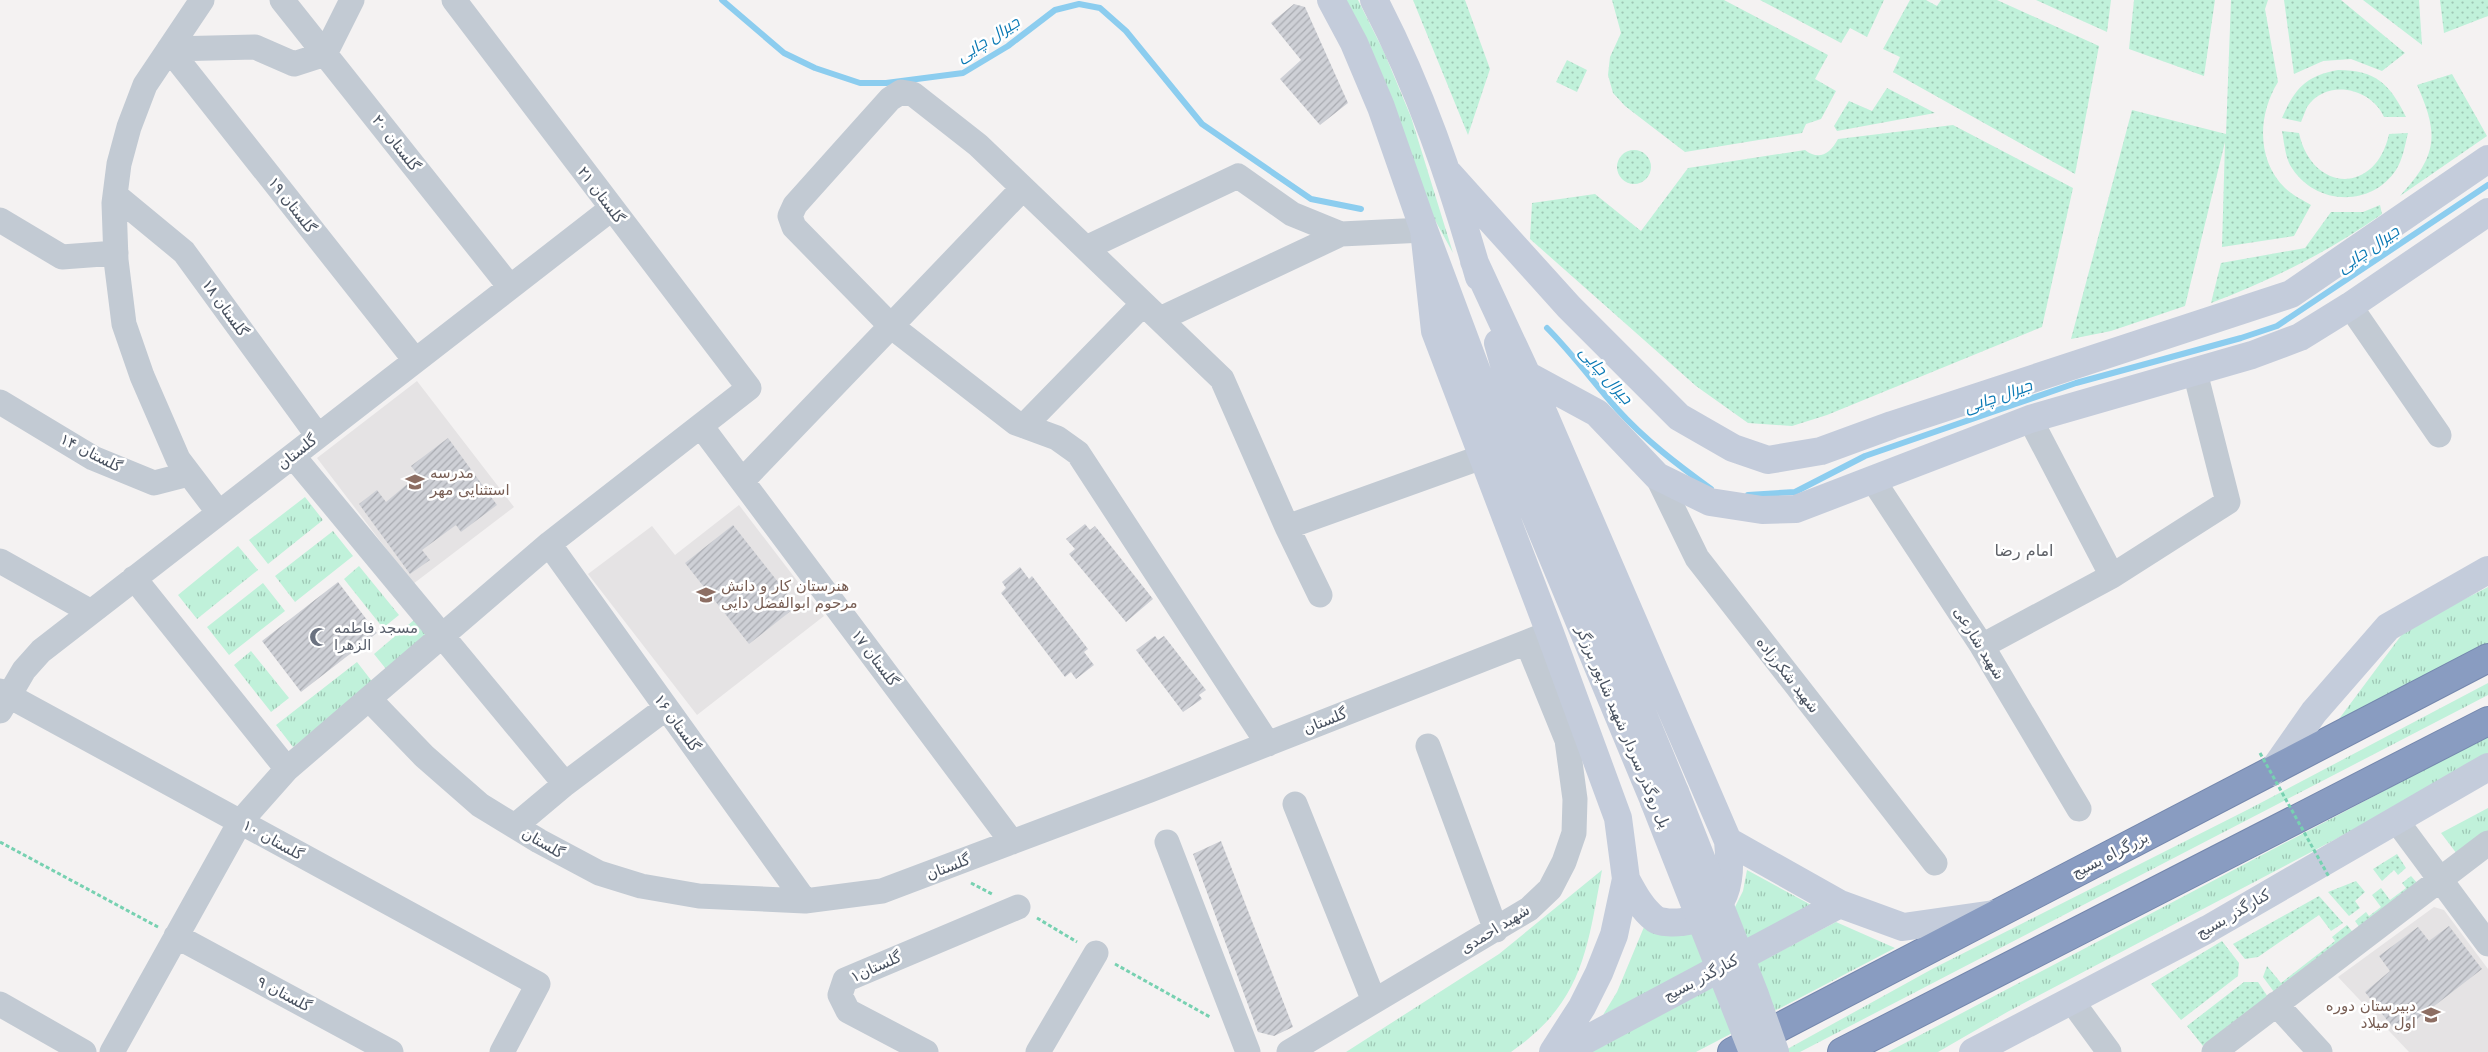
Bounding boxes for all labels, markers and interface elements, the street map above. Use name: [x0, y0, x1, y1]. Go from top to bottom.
water label: جیرال چایی: [953, 12, 1024, 67]
street label: گلستان ۲۰: [368, 111, 424, 175]
street label: گلستان ۲۱: [574, 163, 629, 228]
street label: گلستان ۱۹: [264, 173, 320, 237]
water label: جیرال چایی: [2333, 221, 2404, 277]
street label: گلستان ۱۸: [198, 276, 252, 341]
water label: جیرال چایی: [1575, 342, 1637, 409]
water label: جیرال چایی: [1962, 375, 2036, 417]
street label: گلستان ۱۴: [57, 430, 125, 477]
street label: گلستان: [273, 430, 321, 473]
place label: مدرسه استثنایی مهر: [429, 464, 510, 499]
school or university icon: مدرسه استثنایی مهر: [404, 471, 426, 493]
district label: امام رضا: [1994, 541, 2054, 561]
place label: هنرستان کار و دانش مرحوم ابوالفضل دایی: [721, 577, 857, 612]
school or university icon: هنرستان کار و دانش مرحوم ابوالفضل دایی: [695, 584, 717, 606]
street label: شهید شارعی: [1950, 603, 2008, 683]
place label: مسجد فاطمه الزهرا: [334, 619, 418, 654]
street label: پل روگذر سردار شهید شاپور برزگر: [1571, 622, 1674, 831]
mosque icon: مسجد فاطمه الزهرا: [308, 626, 330, 648]
street label: گلستان ۱۷: [848, 626, 903, 691]
street label: شهید شکرزاده: [1753, 633, 1823, 717]
street label: گلستان ۱۶: [650, 691, 704, 756]
street label: گلستان: [1300, 704, 1350, 738]
street label: گلستان ۱۰: [240, 816, 307, 864]
street label: گلستان: [519, 824, 568, 863]
street label: بزرگراه بسیج: [2069, 828, 2151, 882]
street label: گلستان: [923, 850, 973, 884]
street label: کنارگذر بسیج: [2193, 885, 2274, 942]
street label: شهید احمدی: [1457, 901, 1533, 957]
street label: گلستان۱: [848, 948, 905, 986]
street label: کنارگذر بسیج: [1660, 950, 1742, 1005]
street label: گلستان ۹: [254, 972, 315, 1016]
place label: دبیرستان دوره اول میلاد: [2326, 997, 2416, 1032]
school or university icon: دبیرستان دوره اول میلاد: [2420, 1004, 2442, 1026]

